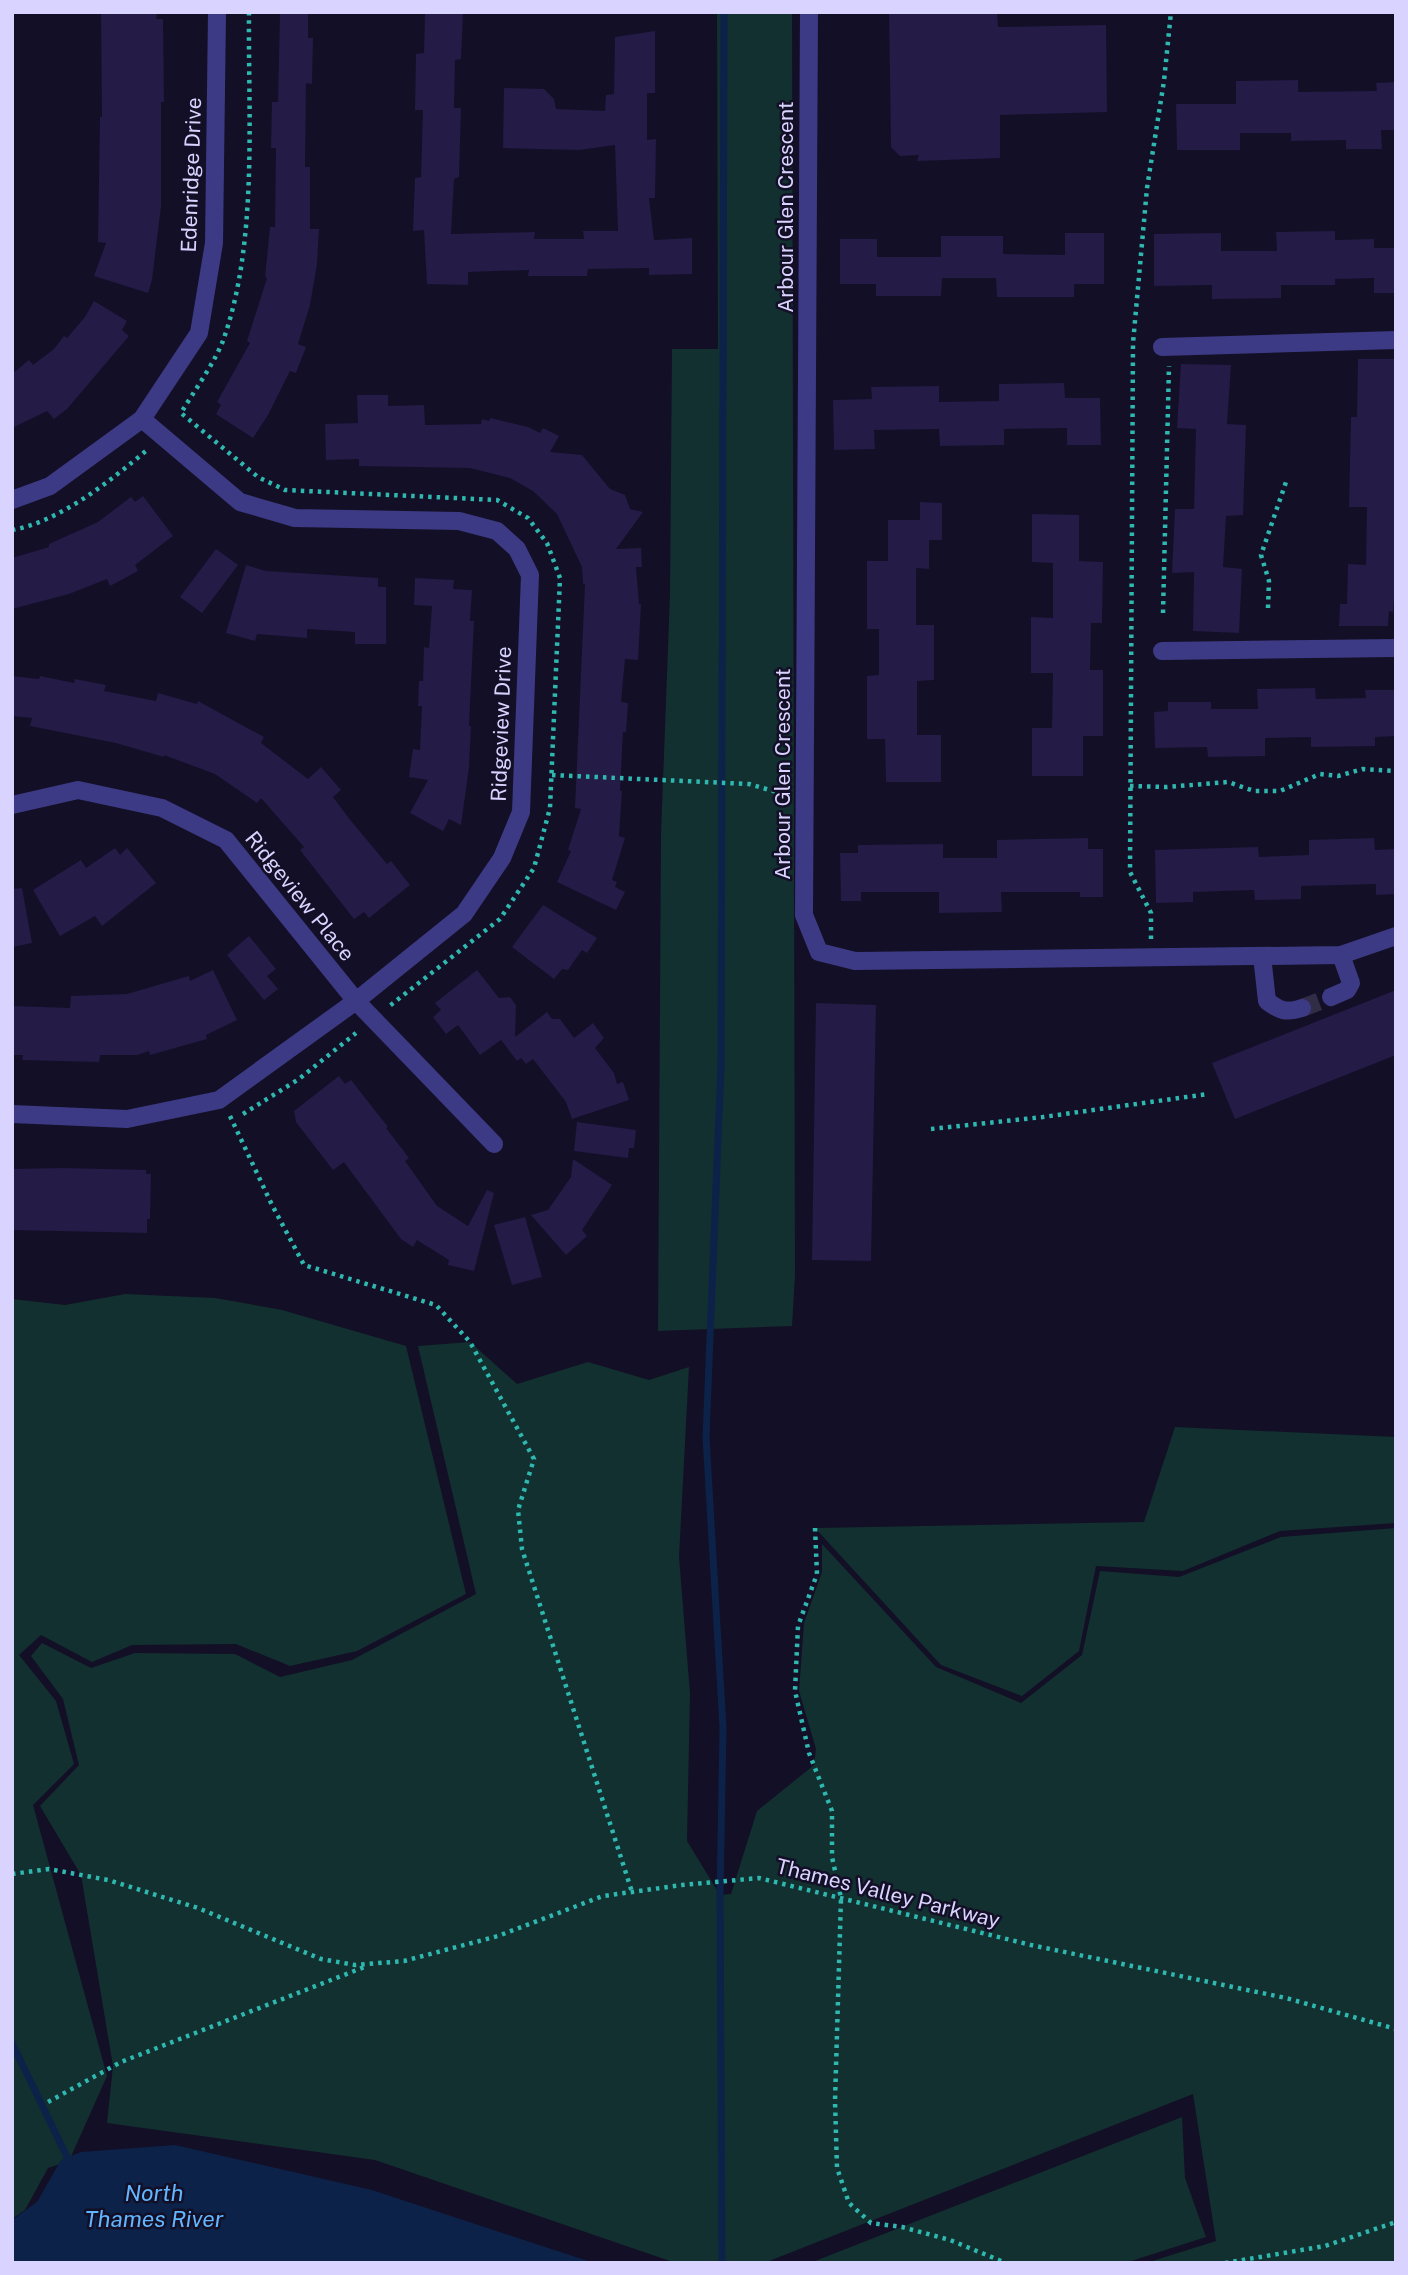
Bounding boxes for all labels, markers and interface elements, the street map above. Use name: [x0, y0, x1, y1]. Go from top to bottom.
street label: Edenridge Drive: [176, 97, 206, 253]
street label: Arbour Glen Crescent: [773, 101, 798, 313]
street label: Ridgeview Drive: [486, 646, 516, 802]
street label: Arbour Glen Crescent: [770, 668, 795, 880]
street label: Ridgeview Place: [240, 826, 360, 966]
street label: Thames Valley Parkway: [774, 1853, 1002, 1933]
water label: North Thames River: [84, 2179, 224, 2232]

